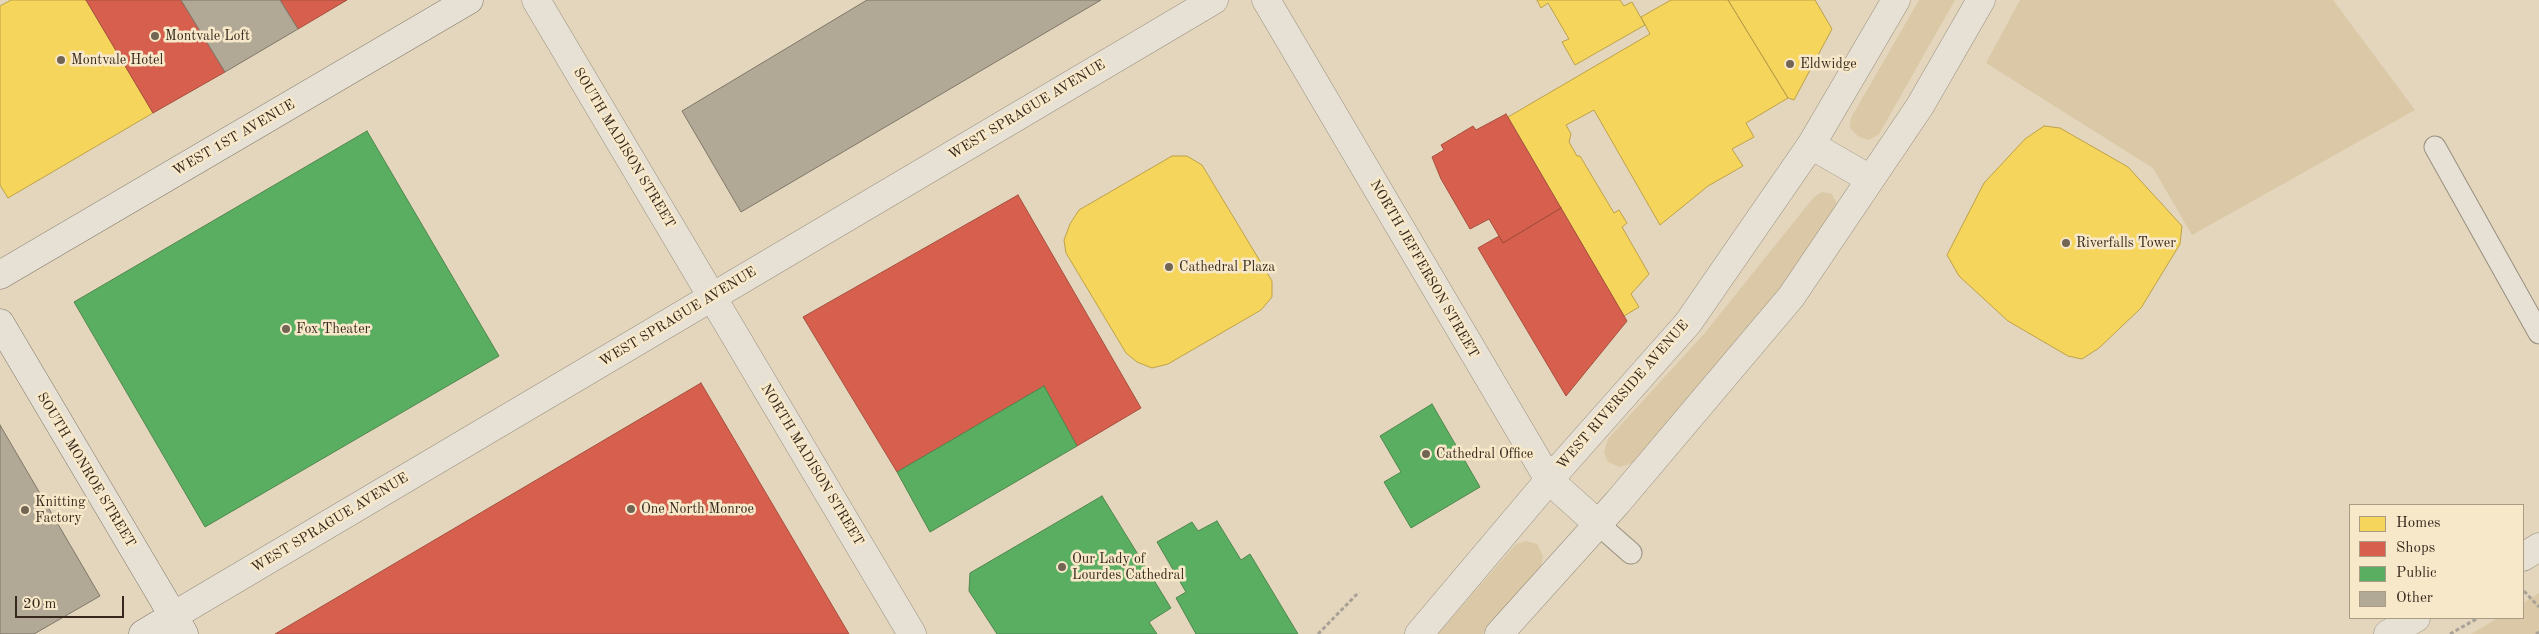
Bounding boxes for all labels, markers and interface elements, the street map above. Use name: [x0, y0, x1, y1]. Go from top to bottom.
place label: Montvale Loft: [165, 28, 250, 44]
marker: Montvale Loft: [149, 30, 161, 42]
place label: Montvale Hotel: [71, 52, 163, 68]
marker: Montvale Hotel: [55, 54, 67, 66]
street label: WEST SPRAGUE AVENUE: [945, 56, 1109, 164]
place label: Eldwidge: [1800, 56, 1857, 72]
marker: Eldwidge: [1784, 58, 1796, 70]
street label: SOUTH MADISON STREET: [569, 65, 679, 231]
street label: WEST 1ST AVENUE: [170, 96, 298, 180]
street label: NORTH JEFFERSON STREET: [1366, 177, 1482, 361]
place label: Riverfalls Tower: [2076, 235, 2176, 251]
marker: Riverfalls Tower: [2060, 237, 2072, 249]
place label: Cathedral Plaza: [1179, 259, 1275, 275]
marker: Cathedral Plaza: [1163, 261, 1175, 273]
street label: WEST SPRAGUE AVENUE: [596, 263, 760, 371]
street label: WEST RIVERSIDE AVENUE: [1554, 317, 1692, 473]
place label: Fox Theater: [296, 321, 370, 337]
marker: Fox Theater: [280, 323, 292, 335]
street label: NORTH MADISON STREET: [757, 381, 867, 549]
street label: SOUTH MONROE STREET: [33, 390, 139, 550]
place label: Cathedral Office: [1436, 446, 1533, 462]
marker: Cathedral Office: [1420, 448, 1432, 460]
street label: WEST SPRAGUE AVENUE: [248, 469, 412, 577]
place label: Knitting Factory: [35, 494, 86, 526]
place label: One North Monroe: [641, 501, 754, 517]
marker: One North Monroe: [625, 503, 637, 515]
marker: Knitting Factory: [19, 504, 31, 516]
legend: [2349, 504, 2524, 619]
text: Homes: [2396, 516, 2441, 531]
text: Shops: [2396, 541, 2435, 556]
place label: Our Lady of Lourdes Cathedral: [1072, 551, 1184, 584]
marker: Our Lady of Lourdes Cathedral: [1056, 561, 1068, 573]
text: Public: [2396, 566, 2437, 581]
scale bar: [18, 586, 126, 618]
text: Other: [2396, 591, 2433, 606]
text: 20 m: [23, 597, 57, 612]

